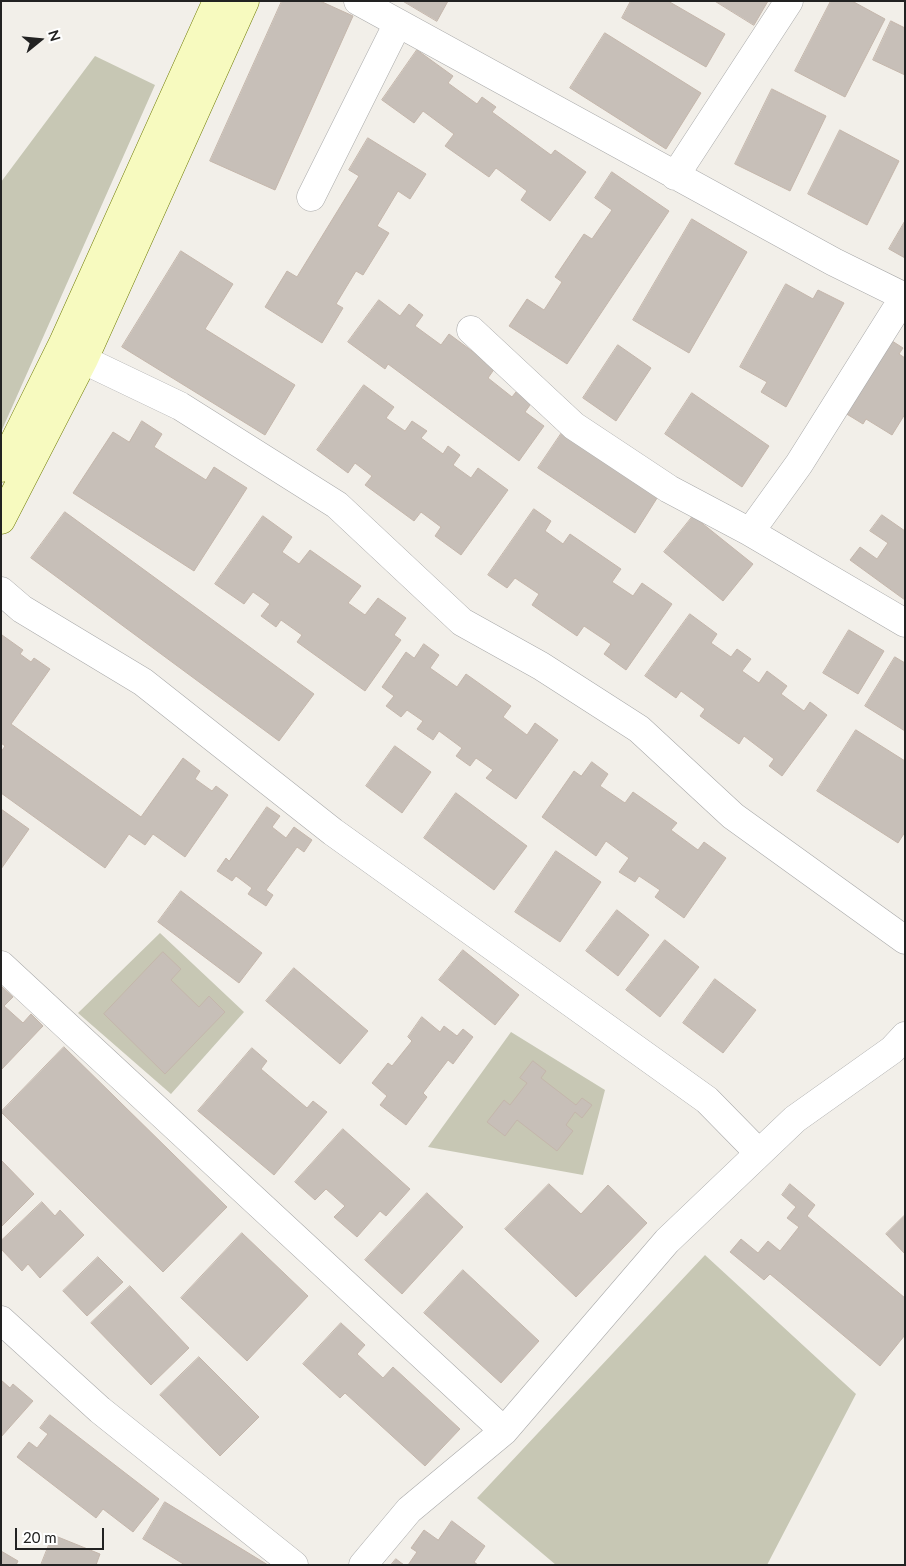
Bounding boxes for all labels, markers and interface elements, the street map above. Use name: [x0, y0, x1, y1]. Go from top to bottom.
north arrow: [15, 15, 65, 65]
text: N: [45, 28, 65, 43]
scale bar: [18, 1518, 106, 1550]
text: 20 m: [23, 1528, 57, 1546]

